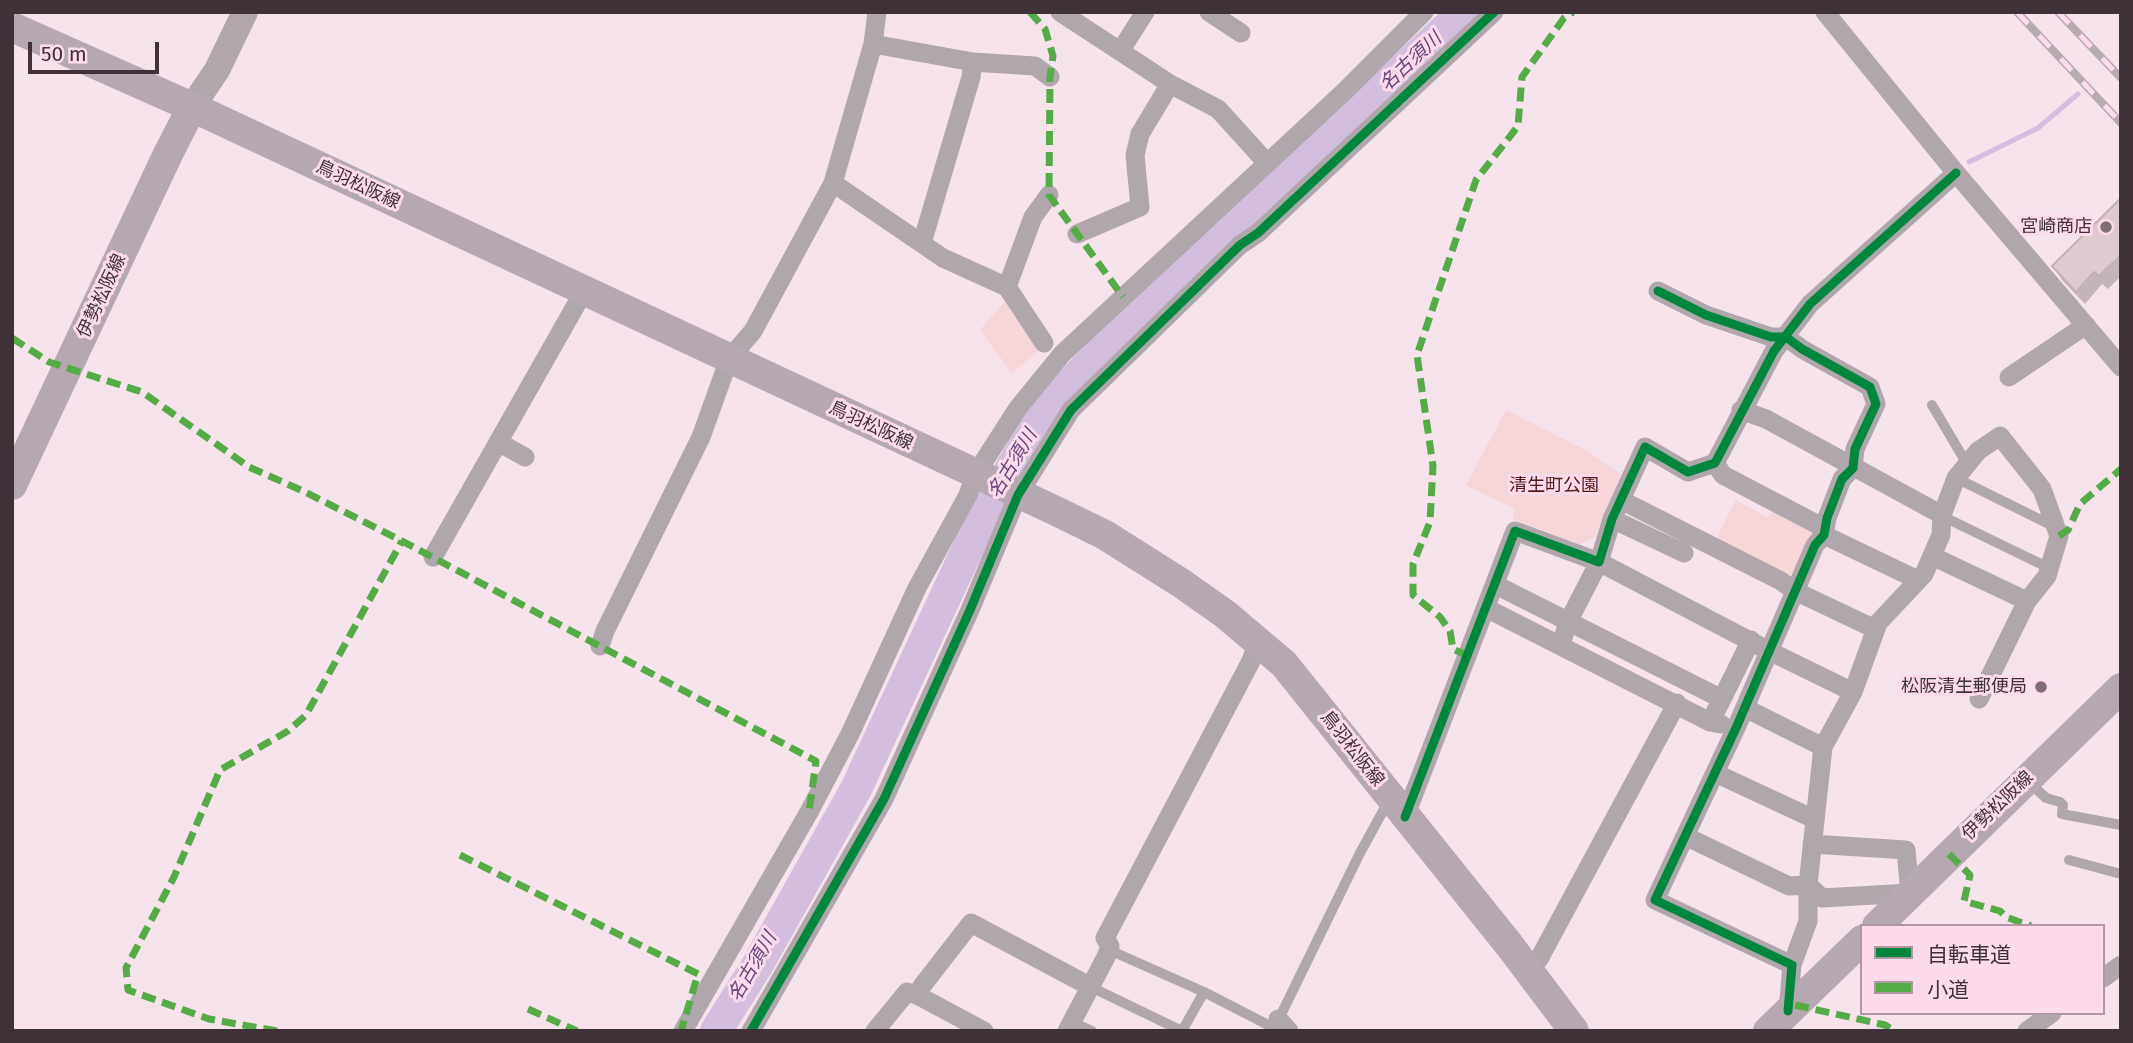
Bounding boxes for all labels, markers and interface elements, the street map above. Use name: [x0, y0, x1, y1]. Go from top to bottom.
scale bar: [32, 28, 163, 72]
water label: 名古須川: [1375, 28, 1447, 96]
text: 50 m: [41, 41, 87, 67]
street label: 鳥羽松阪線: [313, 156, 403, 214]
place label: 宮崎商店: [2020, 216, 2092, 238]
marker: 宮崎商店: [2098, 219, 2114, 235]
street label: 伊勢松阪線: [73, 251, 131, 341]
street label: 鳥羽松阪線: [826, 397, 916, 455]
water label: 名古須川: [984, 426, 1042, 502]
park label: 清生町公園: [1509, 475, 1599, 497]
place label: 松阪清生郵便局: [1901, 676, 2027, 698]
marker: 松阪清生郵便局: [2033, 679, 2049, 695]
street label: 鳥羽松阪線: [1316, 707, 1388, 791]
street label: 伊勢松阪線: [1958, 767, 2038, 845]
legend: [1860, 924, 2105, 1015]
water label: 名古須川: [724, 928, 782, 1006]
text: 自転車道: [1927, 942, 2011, 968]
text: 小道: [1927, 977, 1969, 1003]

